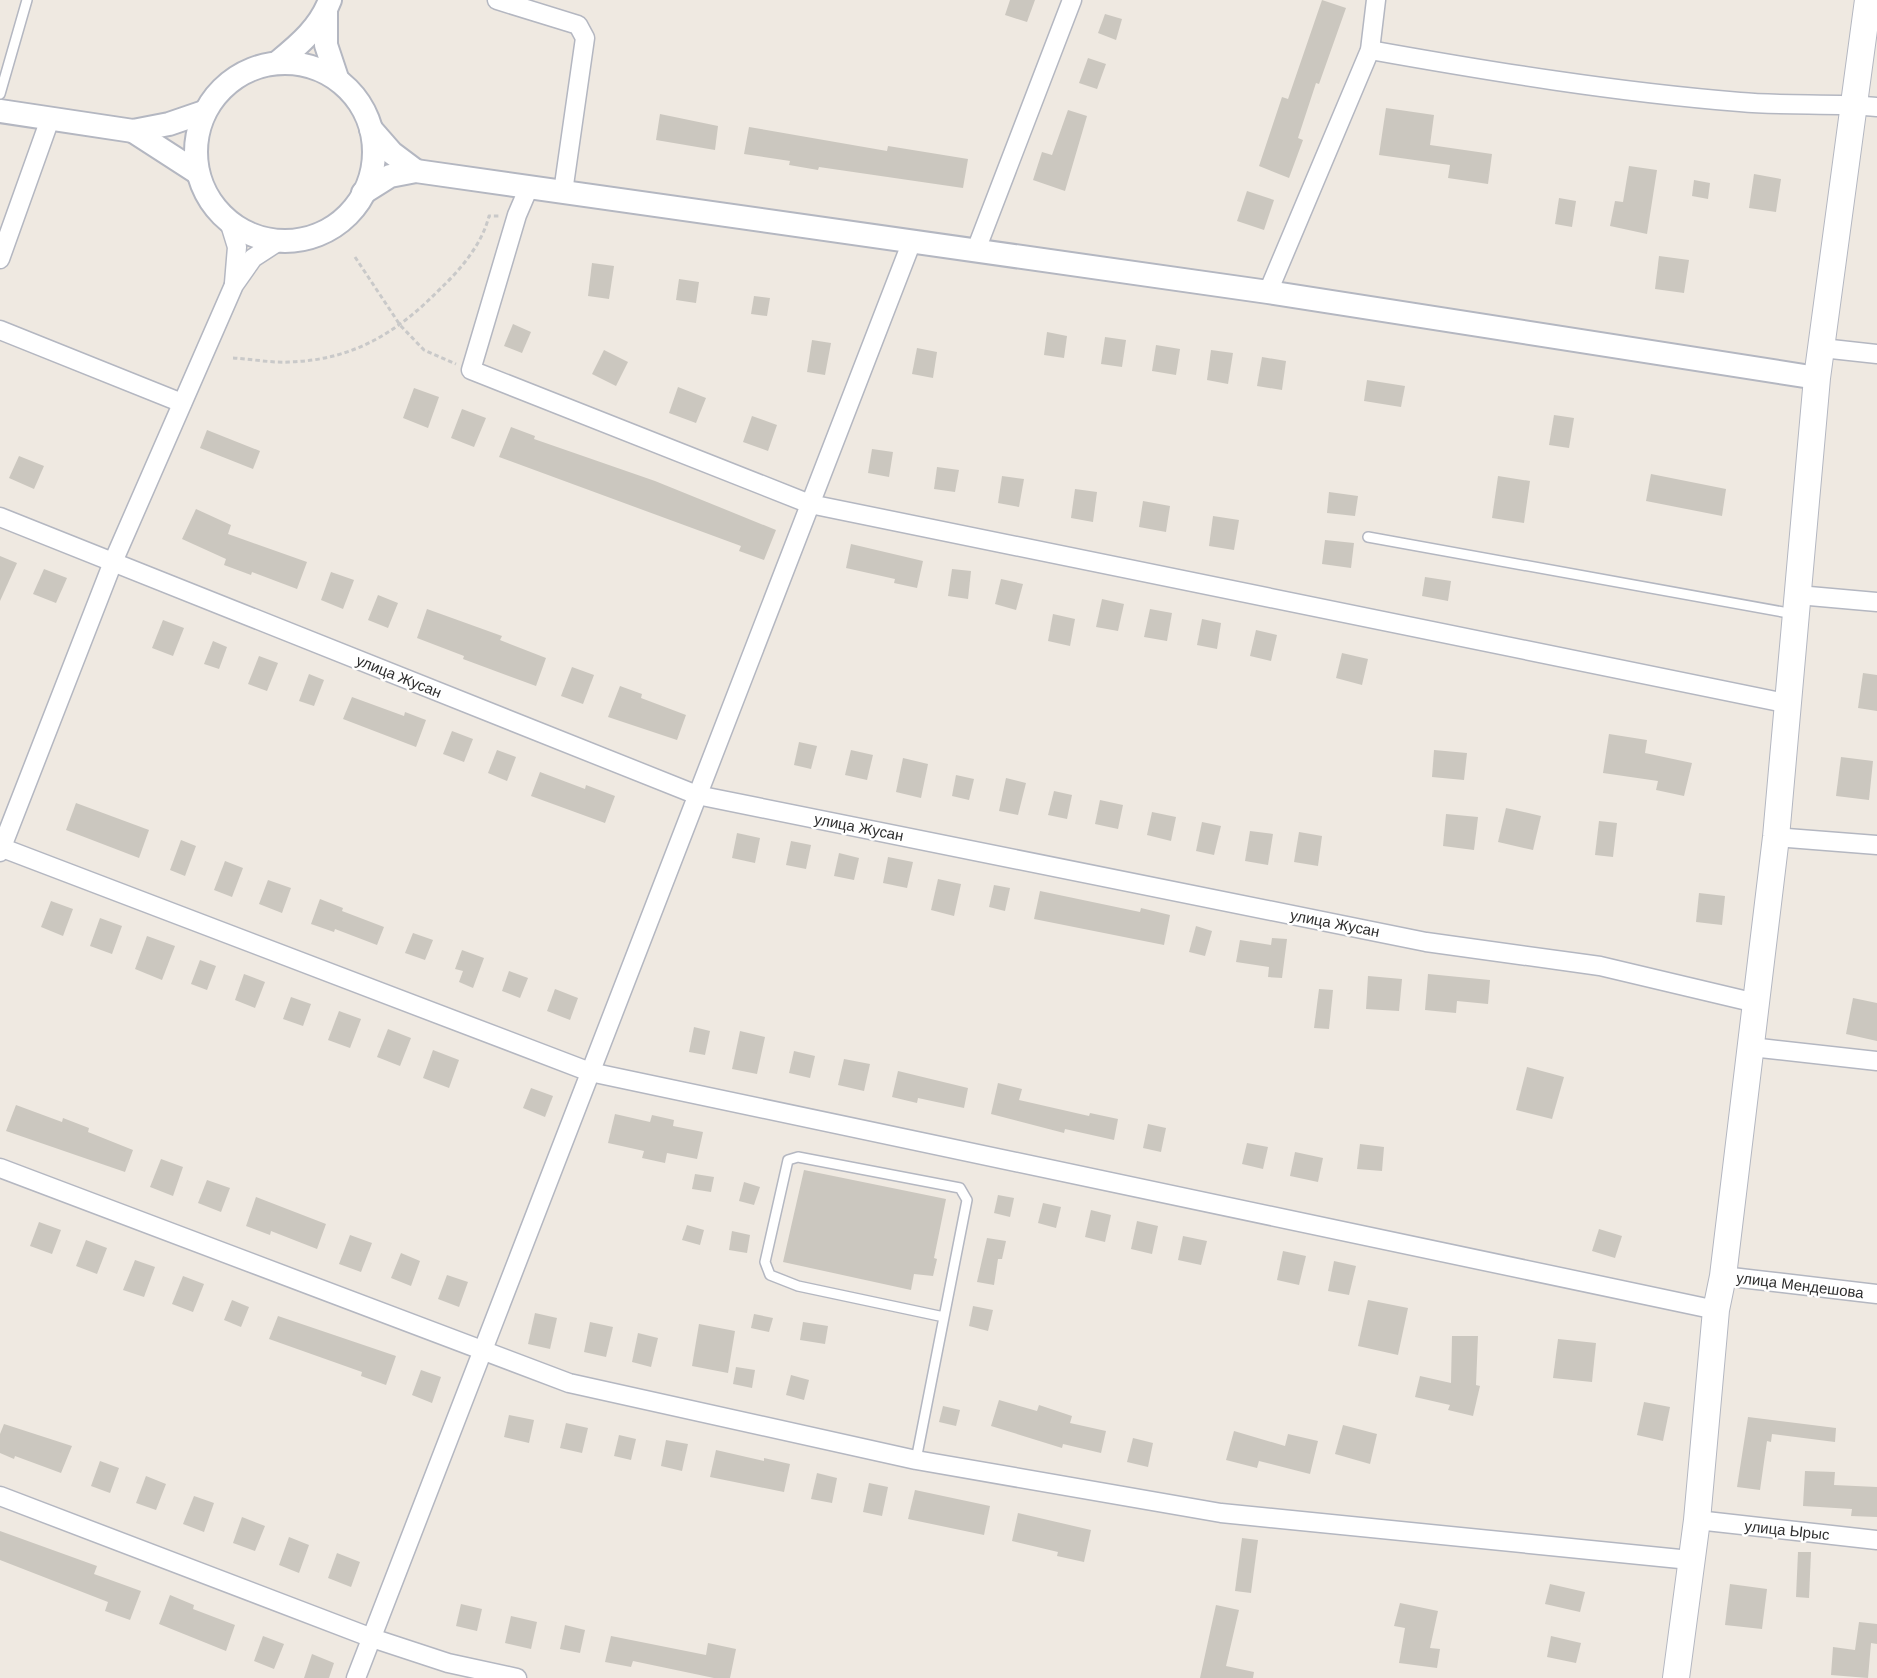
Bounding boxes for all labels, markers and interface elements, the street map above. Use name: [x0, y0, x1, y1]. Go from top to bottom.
street label: улица Жусан: [354, 651, 444, 701]
street label: улица Жусан: [813, 810, 905, 844]
street label: улица Жусан: [1289, 906, 1381, 940]
street label: улица Мендешова: [1735, 1269, 1865, 1301]
street label: улица Ырыс: [1744, 1517, 1831, 1543]

